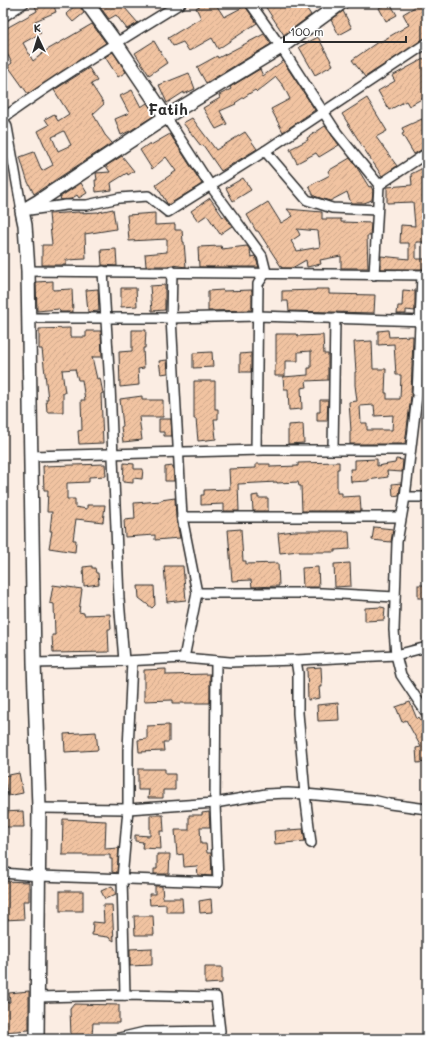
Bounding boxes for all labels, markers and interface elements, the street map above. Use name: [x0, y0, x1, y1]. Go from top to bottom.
north arrow: [18, 18, 58, 58]
scale bar: [284, 18, 406, 44]
text: K: [33, 20, 41, 35]
text: 100 m: [290, 23, 324, 39]
district label: Fatih: [148, 99, 188, 119]

